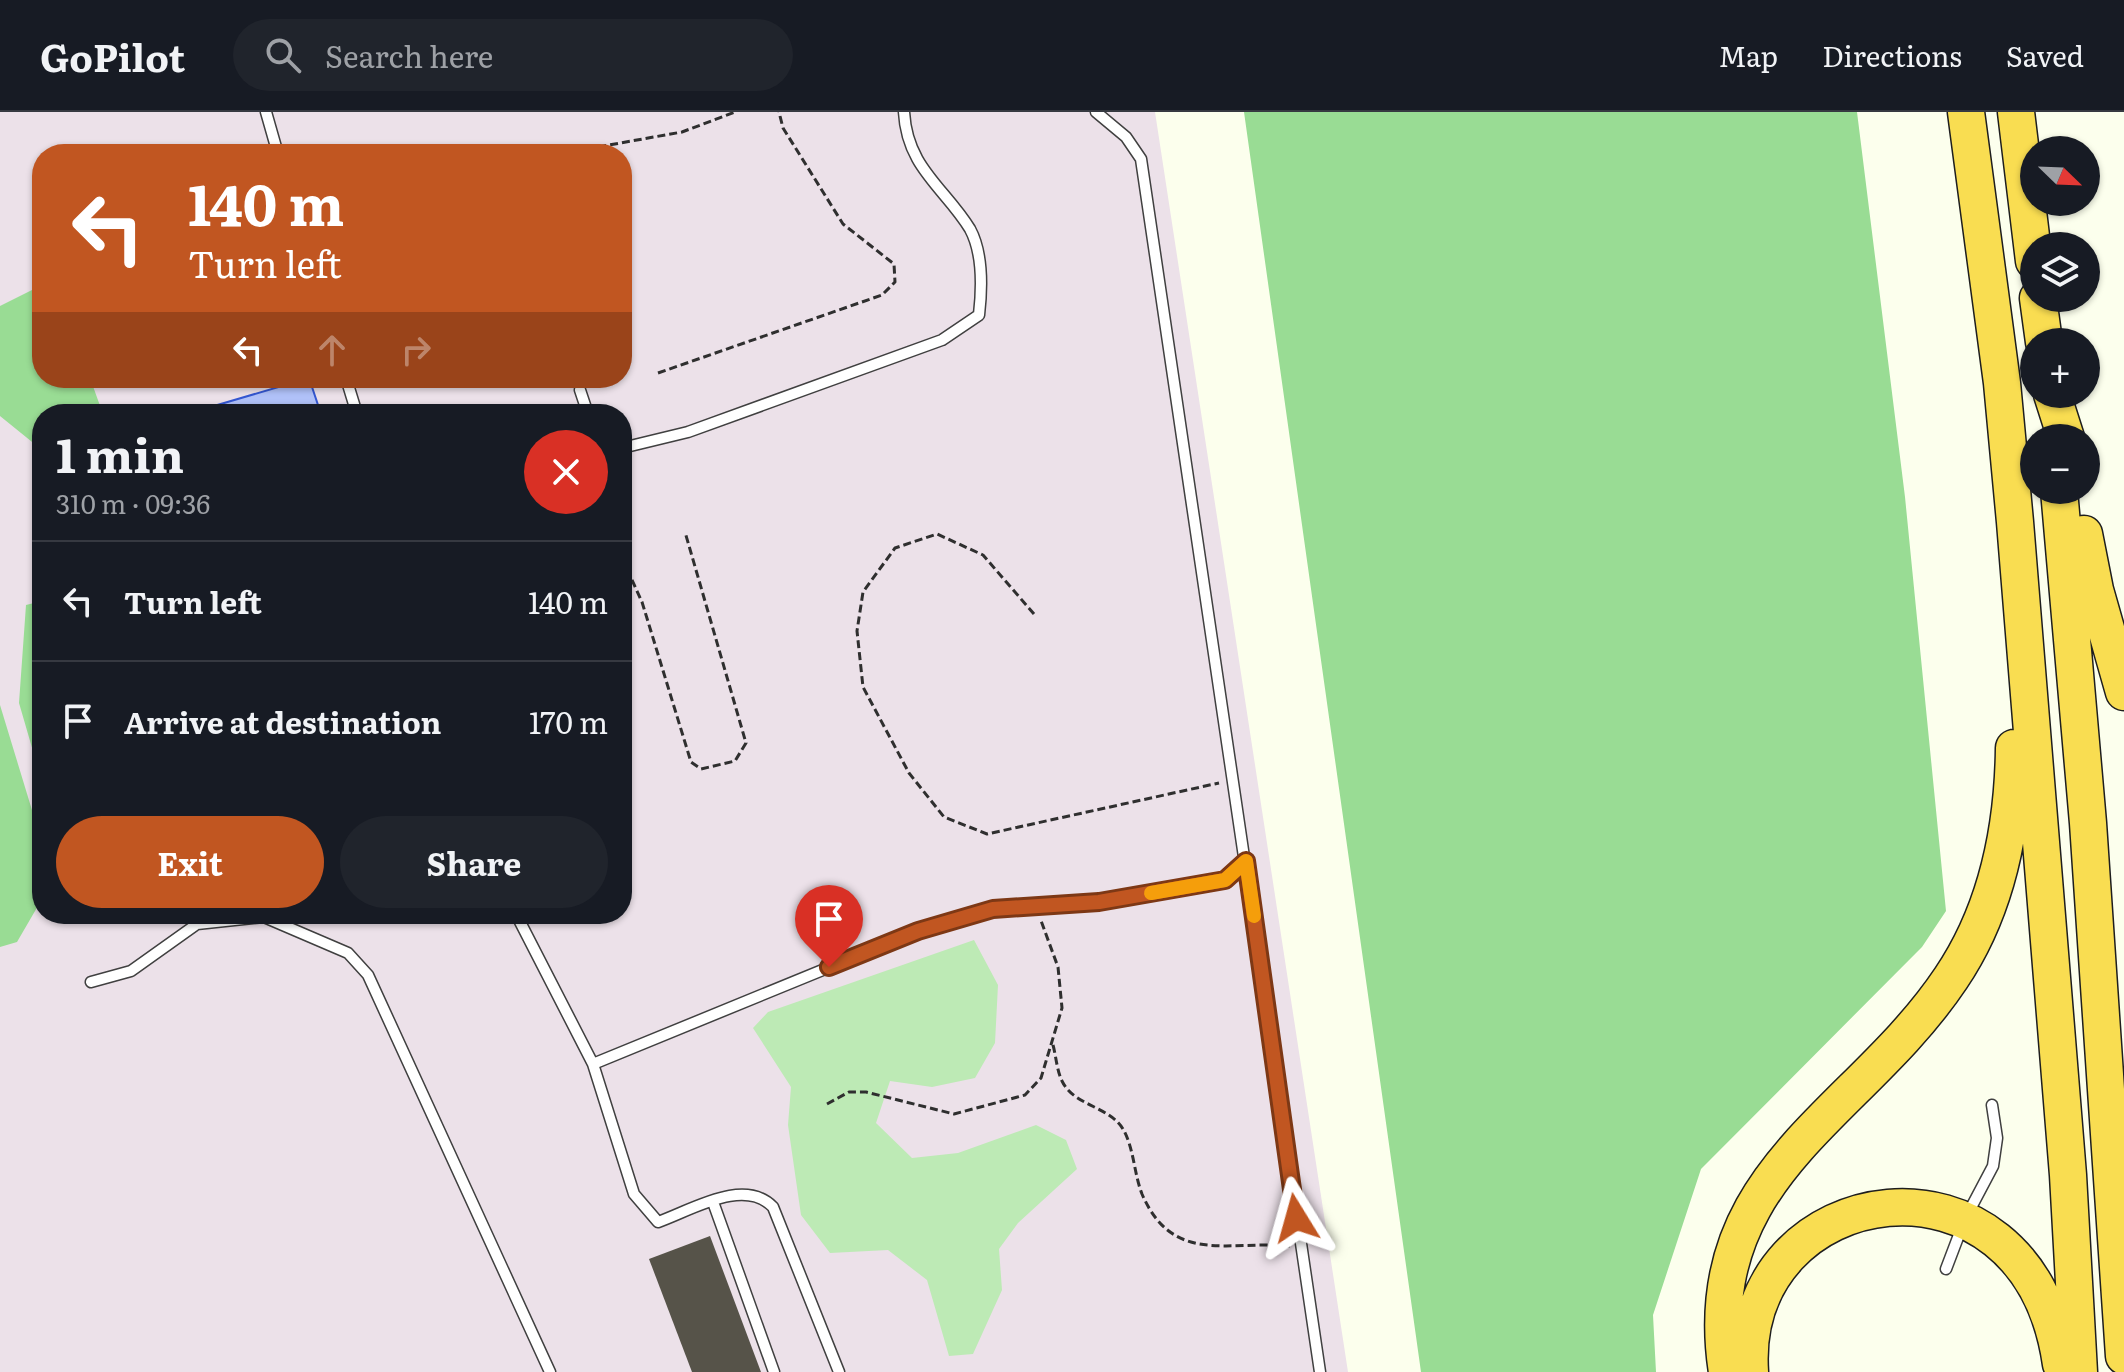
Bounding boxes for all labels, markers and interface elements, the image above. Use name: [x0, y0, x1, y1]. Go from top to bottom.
search box: [233, 19, 793, 91]
text: GoPilot: [40, 27, 185, 84]
icon: search: [261, 33, 305, 77]
text: Search here: [325, 33, 493, 77]
text: Map: [1719, 34, 1778, 76]
text: Directions: [1822, 34, 1962, 76]
text: Saved: [2006, 34, 2084, 76]
north arrow: [2020, 136, 2100, 216]
map controls: [2020, 136, 2100, 504]
text: 140 m: [188, 160, 344, 243]
icon: left: [56, 176, 160, 280]
button: layers: [2020, 232, 2100, 312]
text: Turn left: [188, 236, 342, 289]
icon: left: [226, 328, 270, 372]
icon: ahead: [310, 328, 354, 372]
icon: right: [394, 328, 438, 372]
button: +: [2020, 328, 2100, 408]
text: 1 min: [56, 417, 184, 488]
button: −: [2020, 424, 2100, 504]
button: close: [524, 430, 608, 514]
text: 310 m · 09:36: [56, 483, 210, 522]
icon: left: [56, 579, 100, 623]
text: Turn left: [124, 579, 262, 623]
text: 140 m: [528, 579, 608, 623]
icon: arrive: [56, 699, 100, 743]
text: Arrive at destination: [124, 699, 441, 743]
text: 170 m: [529, 699, 608, 743]
button: Exit: [56, 816, 324, 908]
button: Share: [340, 816, 608, 908]
pin: [795, 885, 863, 967]
icon: arrive: [807, 897, 851, 941]
position arrow: [1254, 1176, 1338, 1260]

